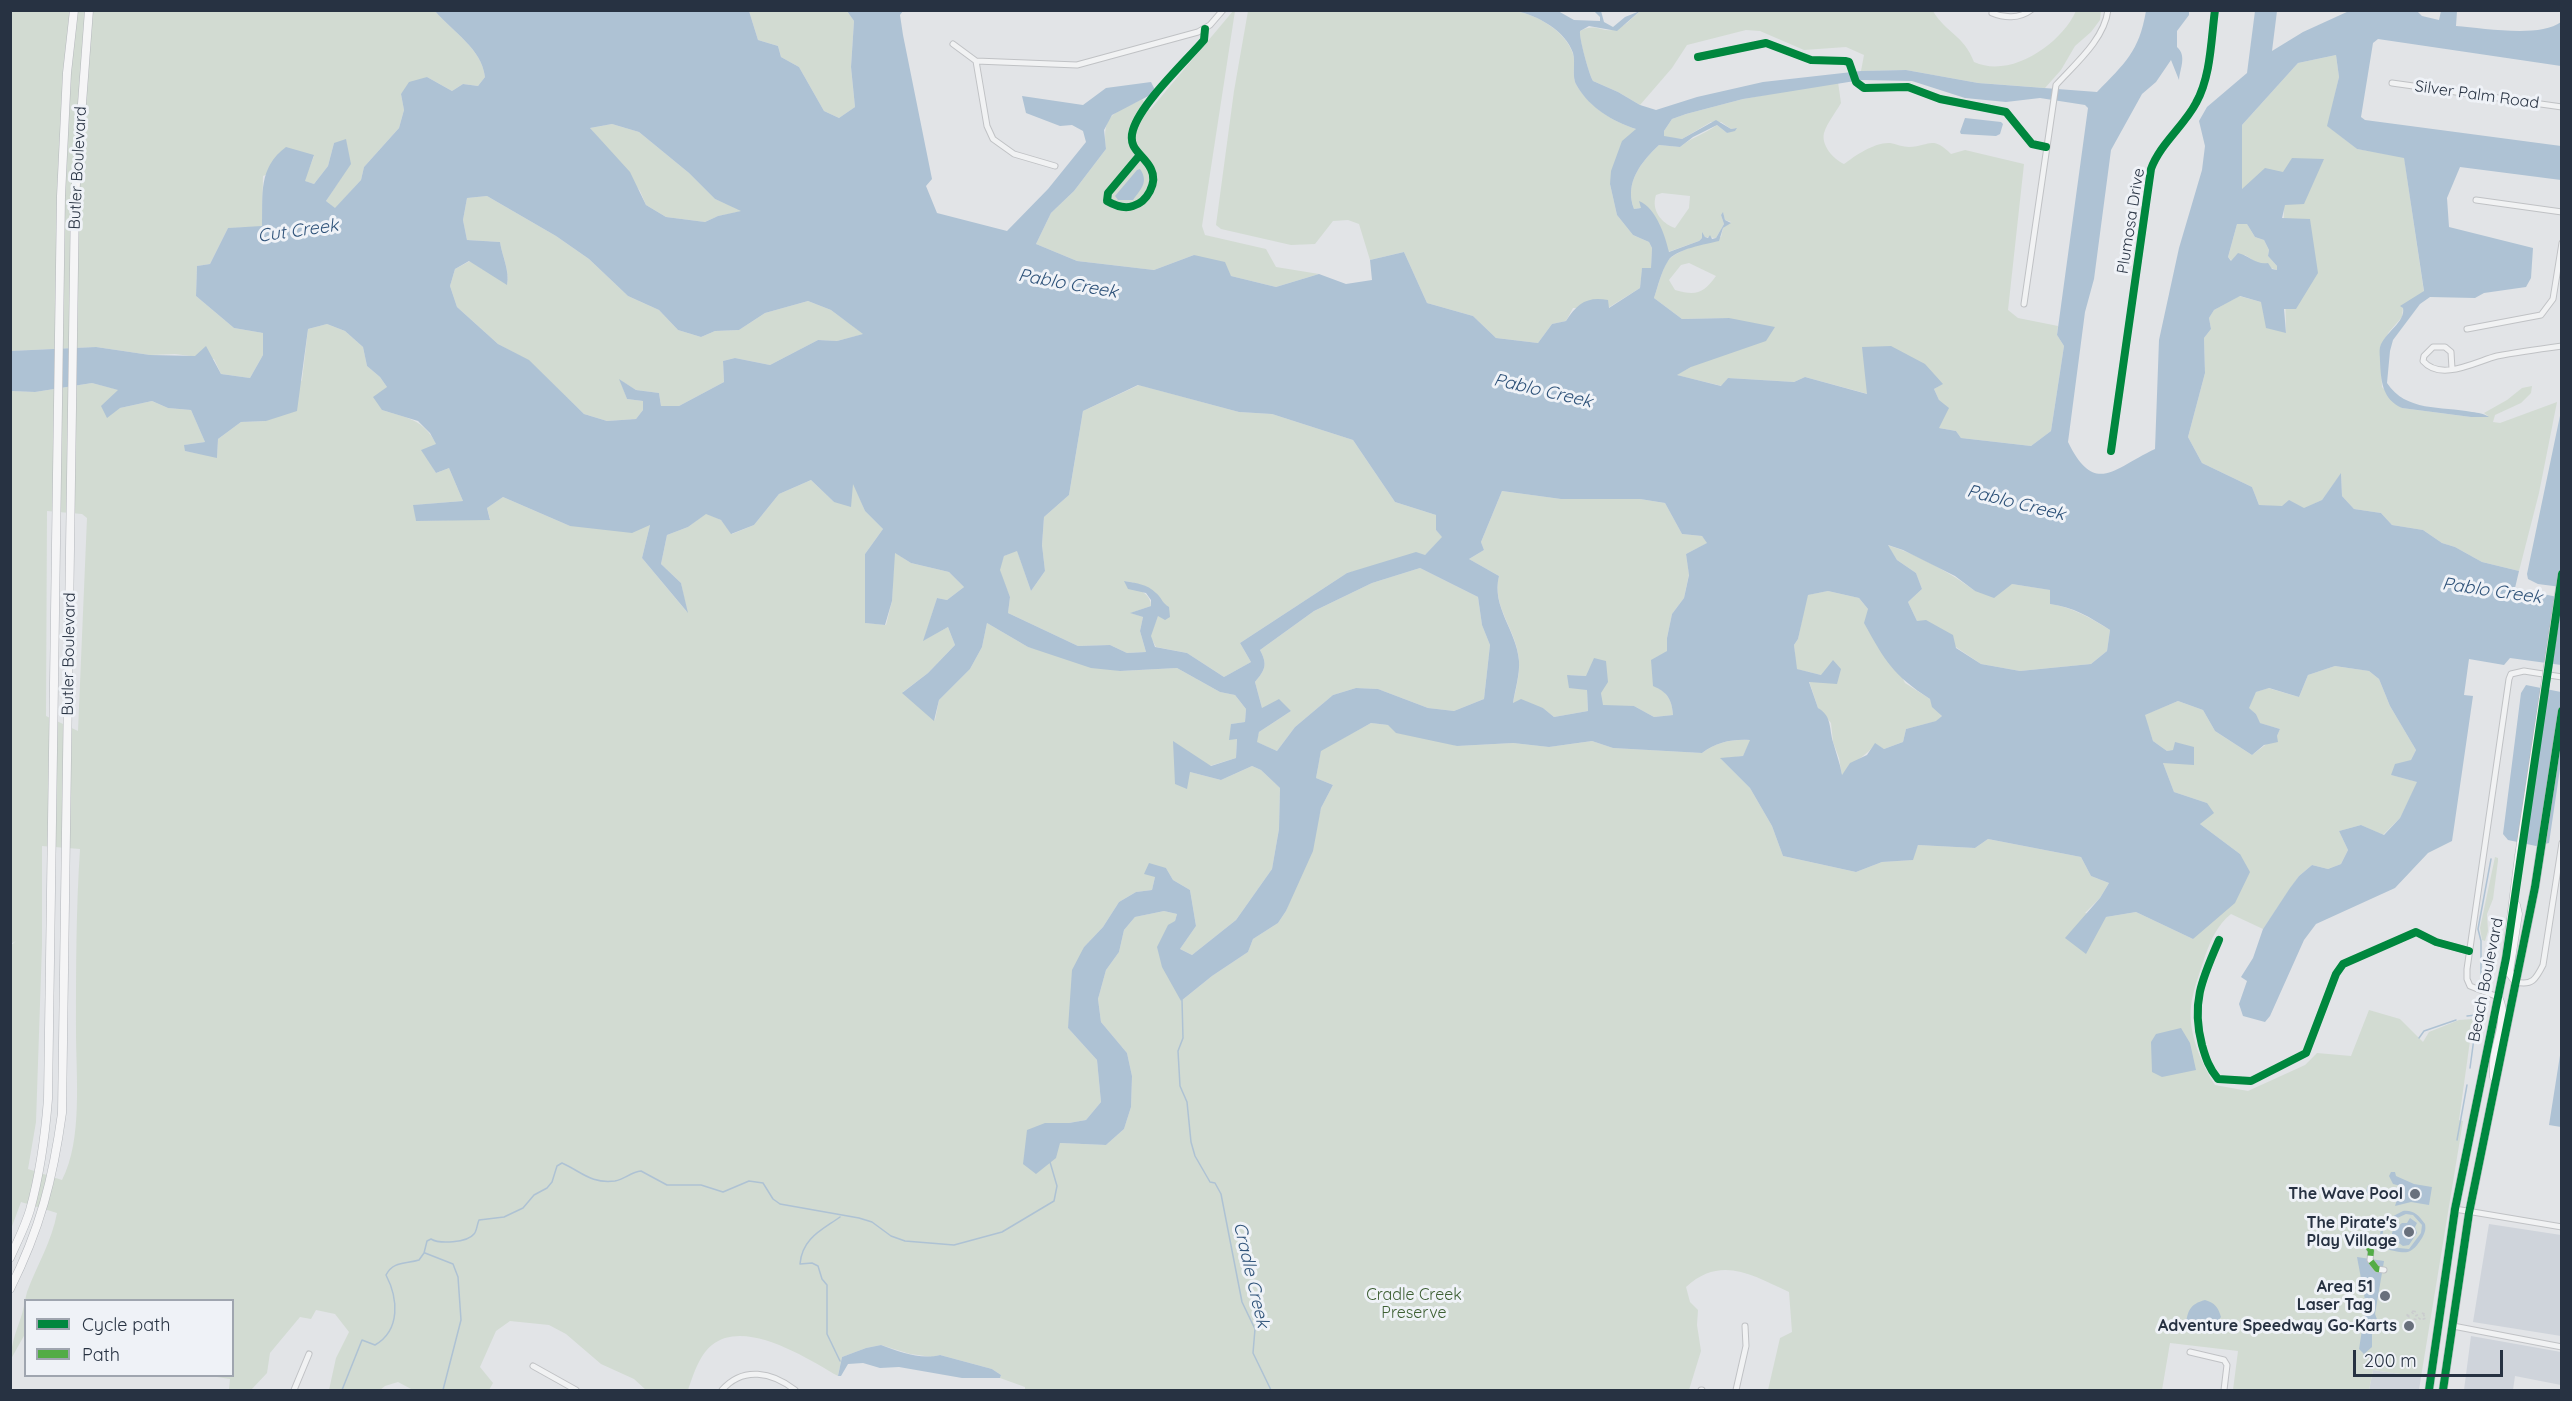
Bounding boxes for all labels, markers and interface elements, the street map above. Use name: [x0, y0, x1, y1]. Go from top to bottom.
street label: Silver Palm Road: [2414, 77, 2540, 113]
street label: Butler Boulevard: [65, 106, 91, 230]
street label: Plumosa Drive: [2113, 167, 2149, 275]
water label: Cut Creek: [256, 215, 340, 247]
water label: Pablo Creek: [1017, 265, 1119, 303]
water label: Pablo Creek: [1492, 369, 1594, 413]
water label: Pablo Creek: [1965, 480, 2067, 526]
water label: Pablo Creek: [2441, 573, 2543, 609]
street label: Butler Boulevard: [58, 592, 80, 716]
street label: Beach Boulevard: [2465, 916, 2507, 1044]
place label: The Wave Pool: [2288, 1184, 2403, 1204]
marker: The Wave Pool: [2408, 1187, 2422, 1201]
place label: The Pirate's Play Village: [2306, 1213, 2397, 1251]
water label: Cradle Creek: [1228, 1220, 1274, 1330]
marker: The Pirate's Play Village: [2402, 1225, 2416, 1239]
place label: Area 51 Laser Tag: [2297, 1277, 2373, 1315]
park label: Cradle Creek Preserve: [1366, 1285, 1462, 1323]
marker: Area 51 Laser Tag: [2378, 1289, 2392, 1303]
legend: [24, 1299, 234, 1377]
text: Cycle path: [82, 1313, 170, 1336]
place label: Adventure Speedway Go-Karts: [2158, 1316, 2397, 1336]
marker: Adventure Speedway Go-Karts: [2402, 1319, 2416, 1333]
scale bar: [2356, 1338, 2506, 1376]
text: Path: [82, 1343, 120, 1366]
text: 200 m: [2364, 1349, 2417, 1372]

